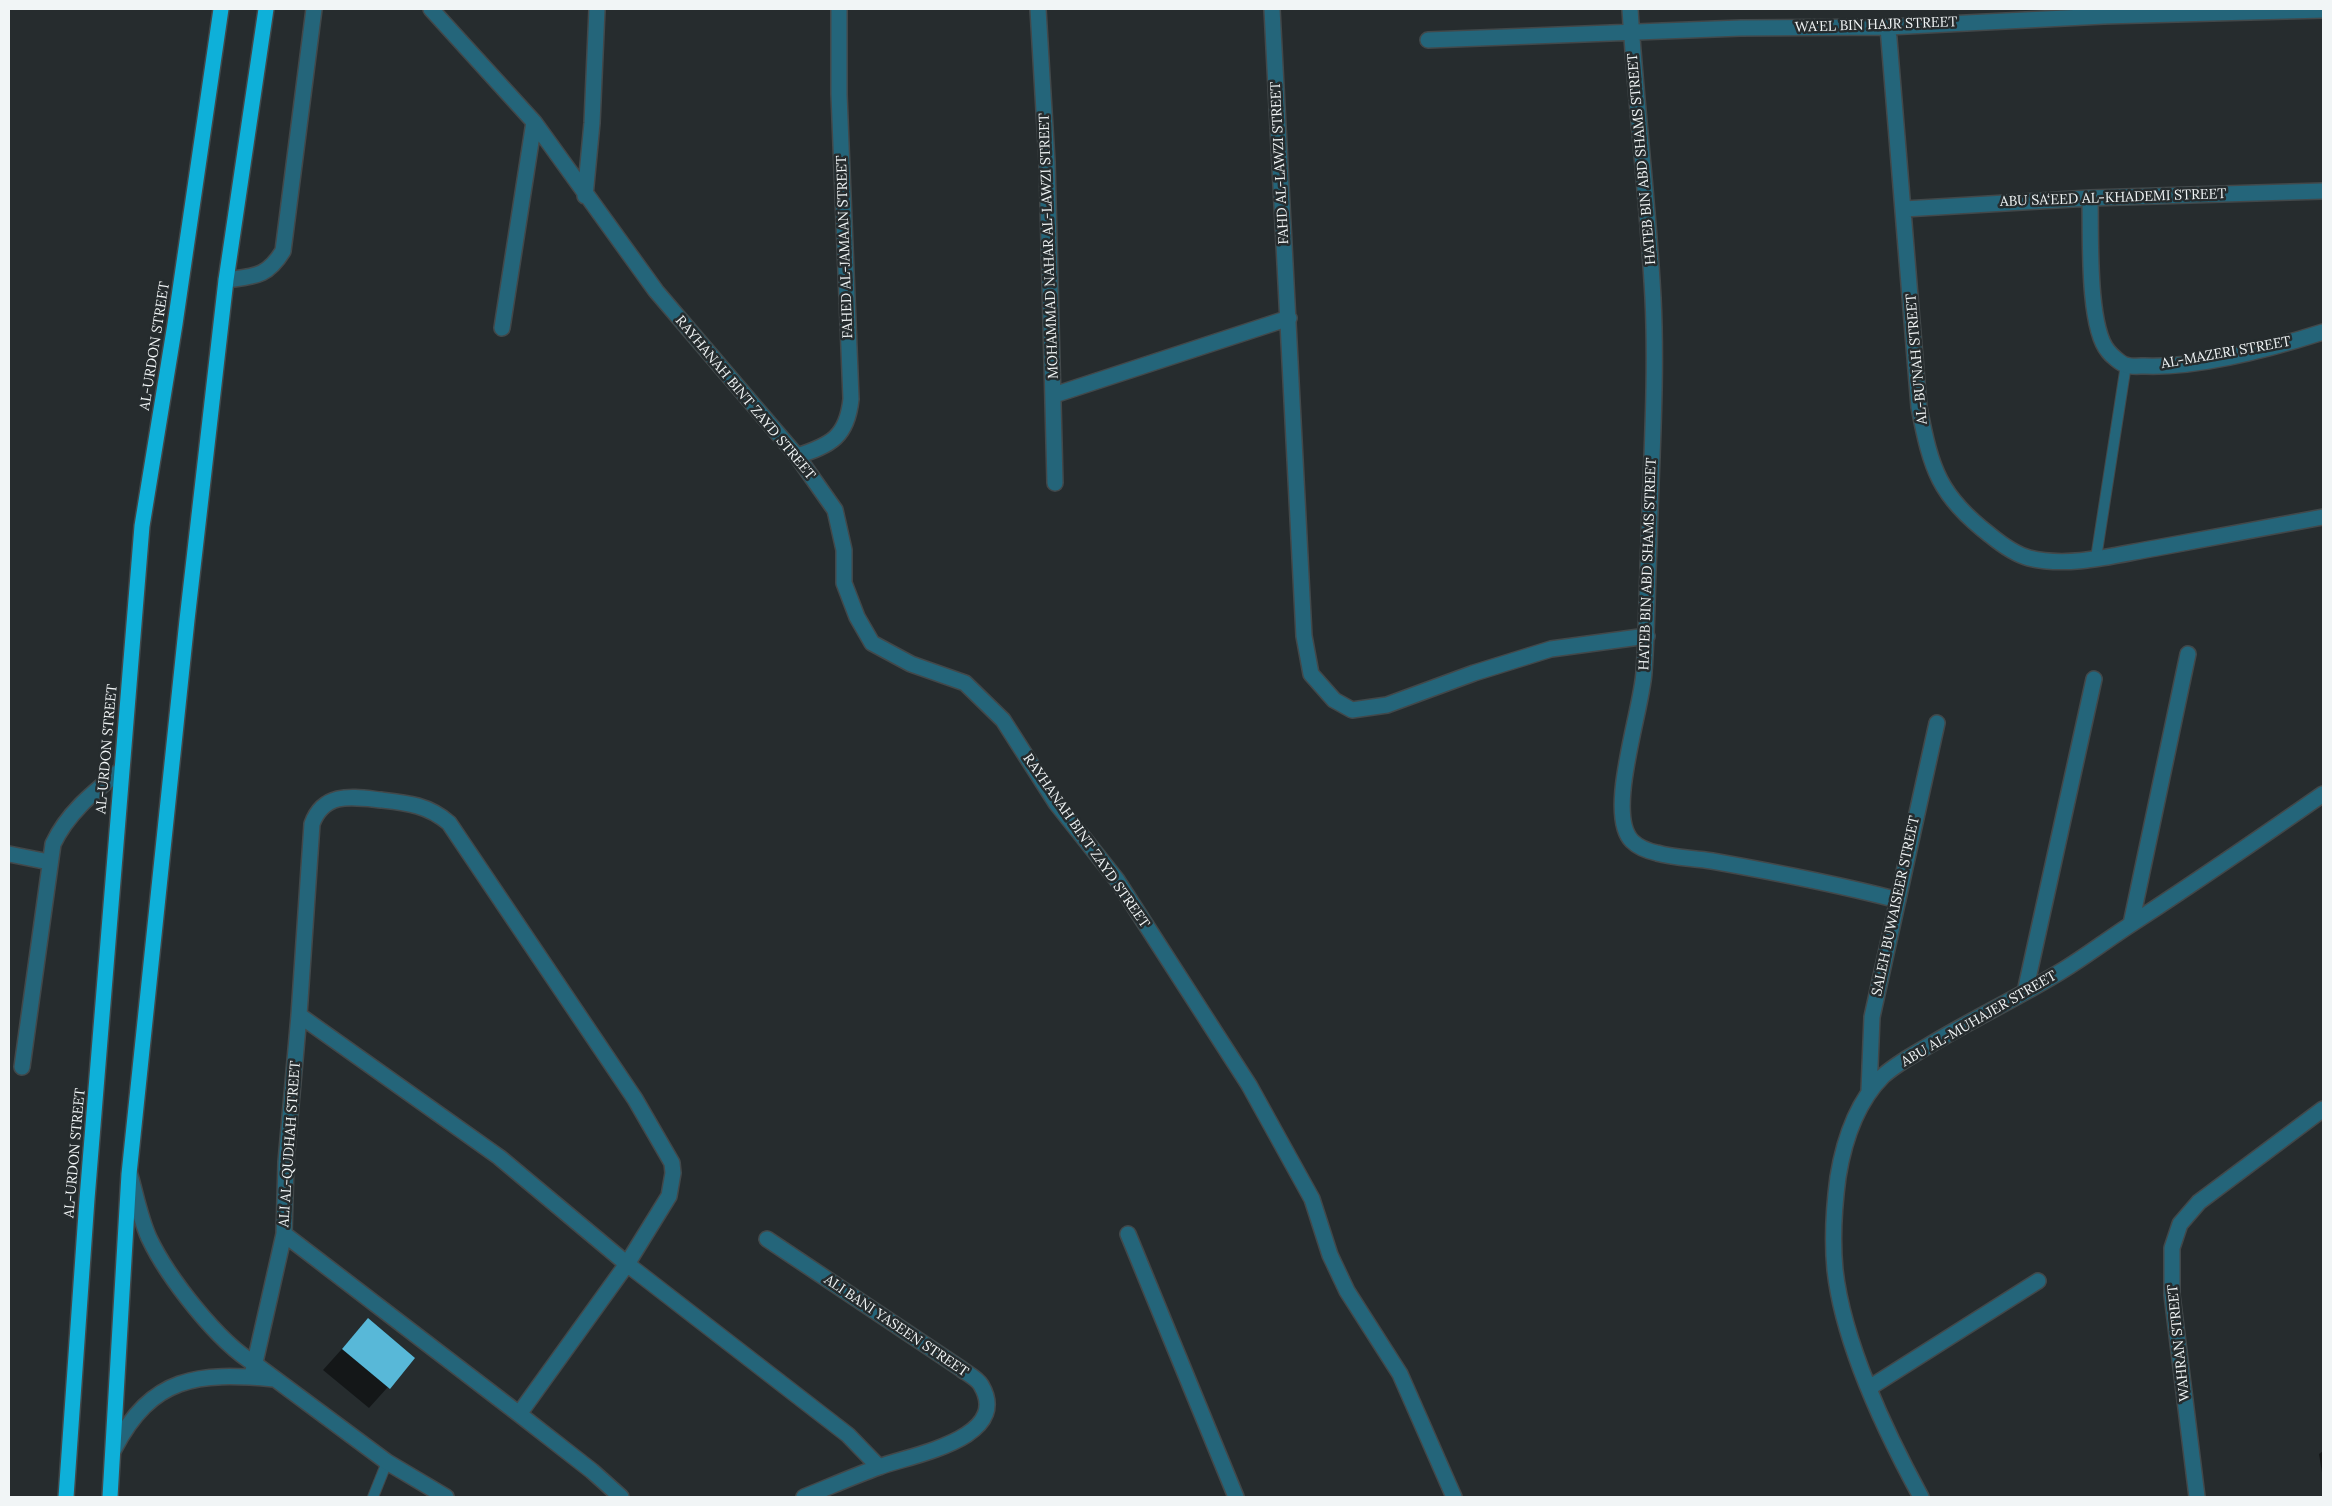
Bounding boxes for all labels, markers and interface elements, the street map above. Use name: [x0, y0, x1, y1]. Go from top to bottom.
street label: WA'EL BIN HAJR STREET: [1794, 14, 1958, 36]
street label: HATEB BIN ABD SHAMS STREET: [1624, 52, 1660, 266]
street label: FAHD AL-LAWZI STREET: [1267, 81, 1293, 245]
street label: MOHAMMAD NAHAR AL-LAWZI STREET: [1036, 113, 1062, 379]
street label: FAHED AL-JAMAAN STREET: [833, 155, 857, 339]
street label: ABU SA‘EED AL-KHADEMI STREET: [1999, 186, 2227, 210]
street label: AL-URDON STREET: [137, 280, 173, 412]
street label: AL-BU'NAH STREET: [1903, 293, 1931, 425]
street label: RAYHANAH BINT ZAYD STREET: [671, 313, 819, 483]
street label: AL-MAZERI STREET: [2160, 333, 2292, 373]
street label: HATEB BIN ABD SHAMS STREET: [1636, 457, 1660, 671]
street label: AL-URDON STREET: [93, 683, 121, 815]
street label: RAYHANAH BINT ZAYD STREET: [1019, 751, 1153, 931]
street label: SALEH BUWAISEER STREET: [1869, 814, 1923, 998]
street label: ABU AL-MUHAJER STREET: [1898, 968, 2060, 1070]
street label: ALI AL-QUDHAH STREET: [276, 1060, 304, 1228]
street label: AL-URDON STREET: [61, 1087, 89, 1219]
street label: ALI BANI YASEEN STREET: [821, 1271, 971, 1381]
street label: WAHRAN STREET: [2164, 1284, 2194, 1402]

